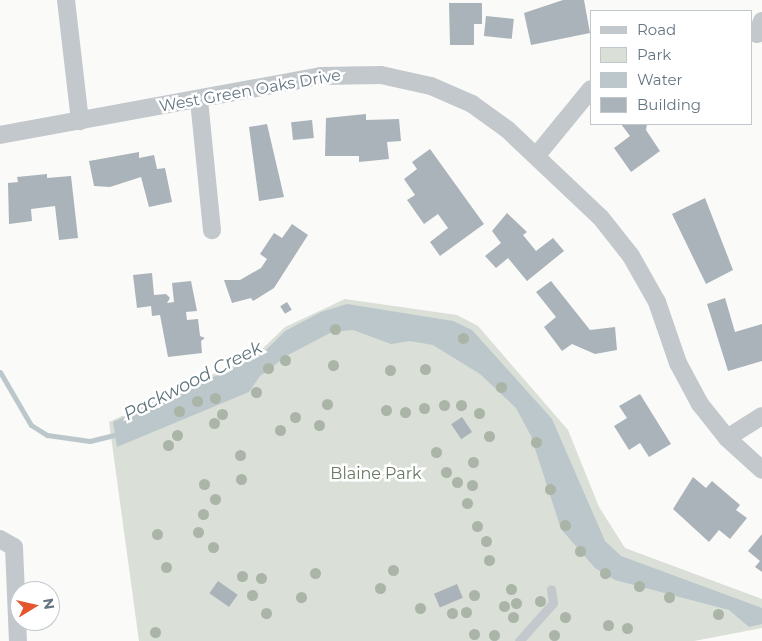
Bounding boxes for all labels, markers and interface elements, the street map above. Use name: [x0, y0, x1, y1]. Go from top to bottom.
legend: [590, 10, 752, 125]
text: Road: [637, 20, 676, 39]
text: Park: [637, 45, 671, 64]
street label: West Green Oaks Drive: [158, 66, 342, 116]
text: Water: [637, 70, 683, 89]
text: Building: [637, 95, 701, 114]
water label: Packwood Creek: [120, 337, 266, 425]
park label: Blaine Park: [330, 464, 422, 484]
north arrow: [10, 581, 60, 631]
text: N: [39, 597, 59, 611]

